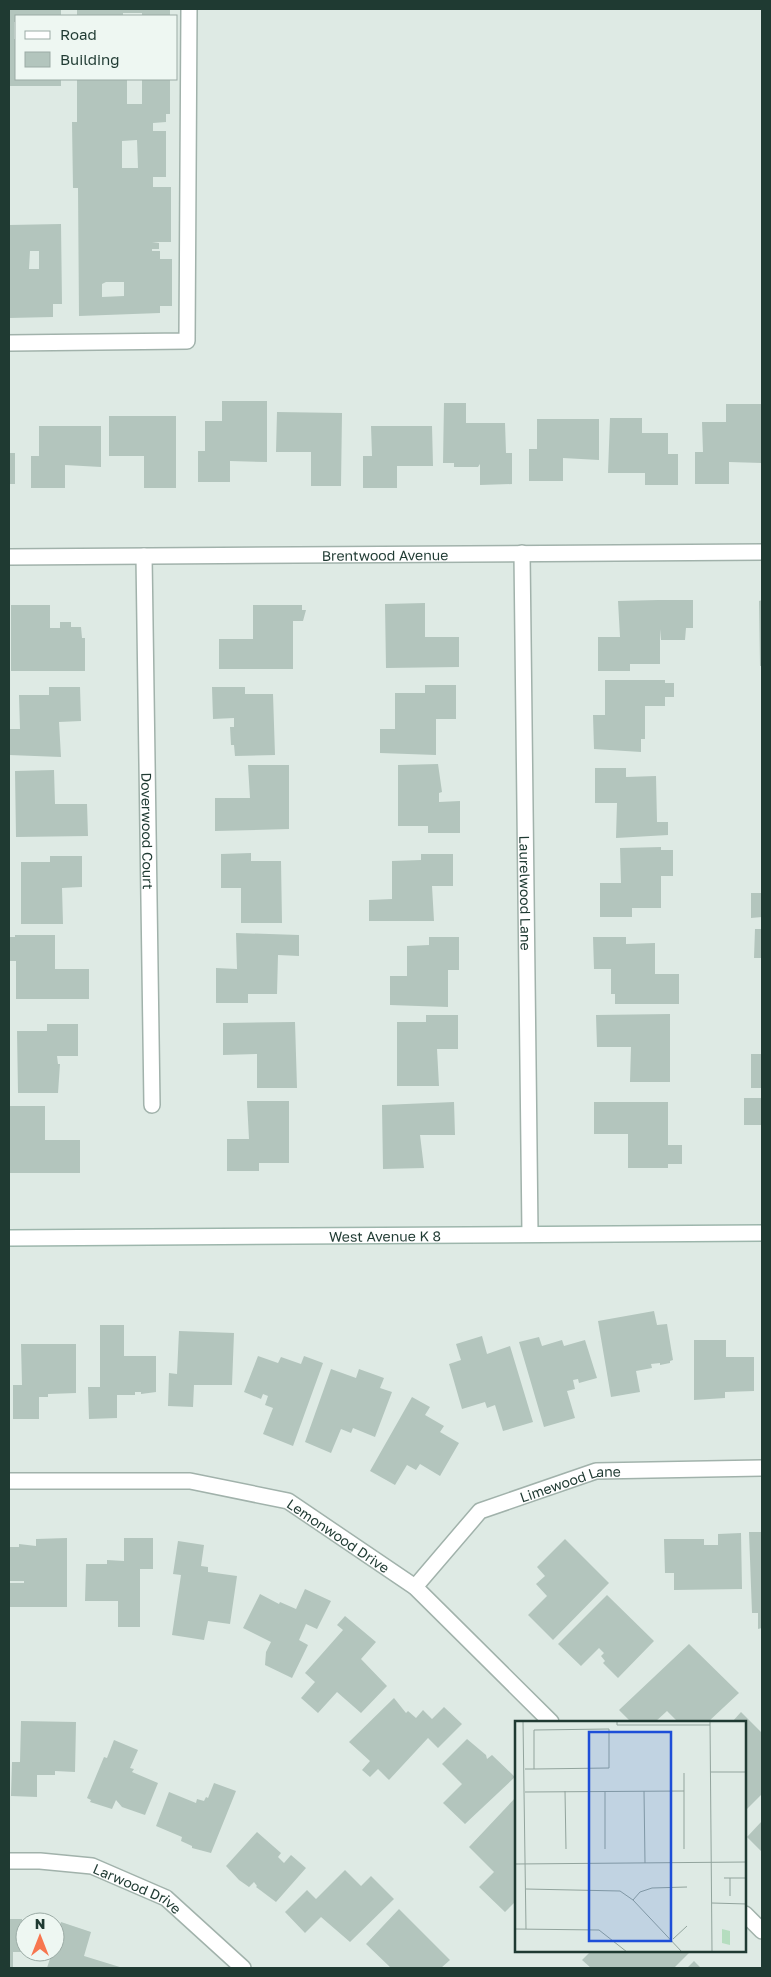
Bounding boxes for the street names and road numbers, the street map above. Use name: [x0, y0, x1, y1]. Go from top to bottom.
street label: Brentwood Avenue: [322, 546, 448, 563]
street label: Doverwood Court: [139, 772, 157, 890]
street label: Laurelwood Lane: [517, 835, 535, 951]
street label: West Avenue K 8: [329, 1227, 441, 1244]
street label: Limewood Lane: [517, 1462, 621, 1505]
street label: Lemonwood Drive: [284, 1494, 393, 1576]
street label: Larwood Drive: [91, 1859, 185, 1917]

